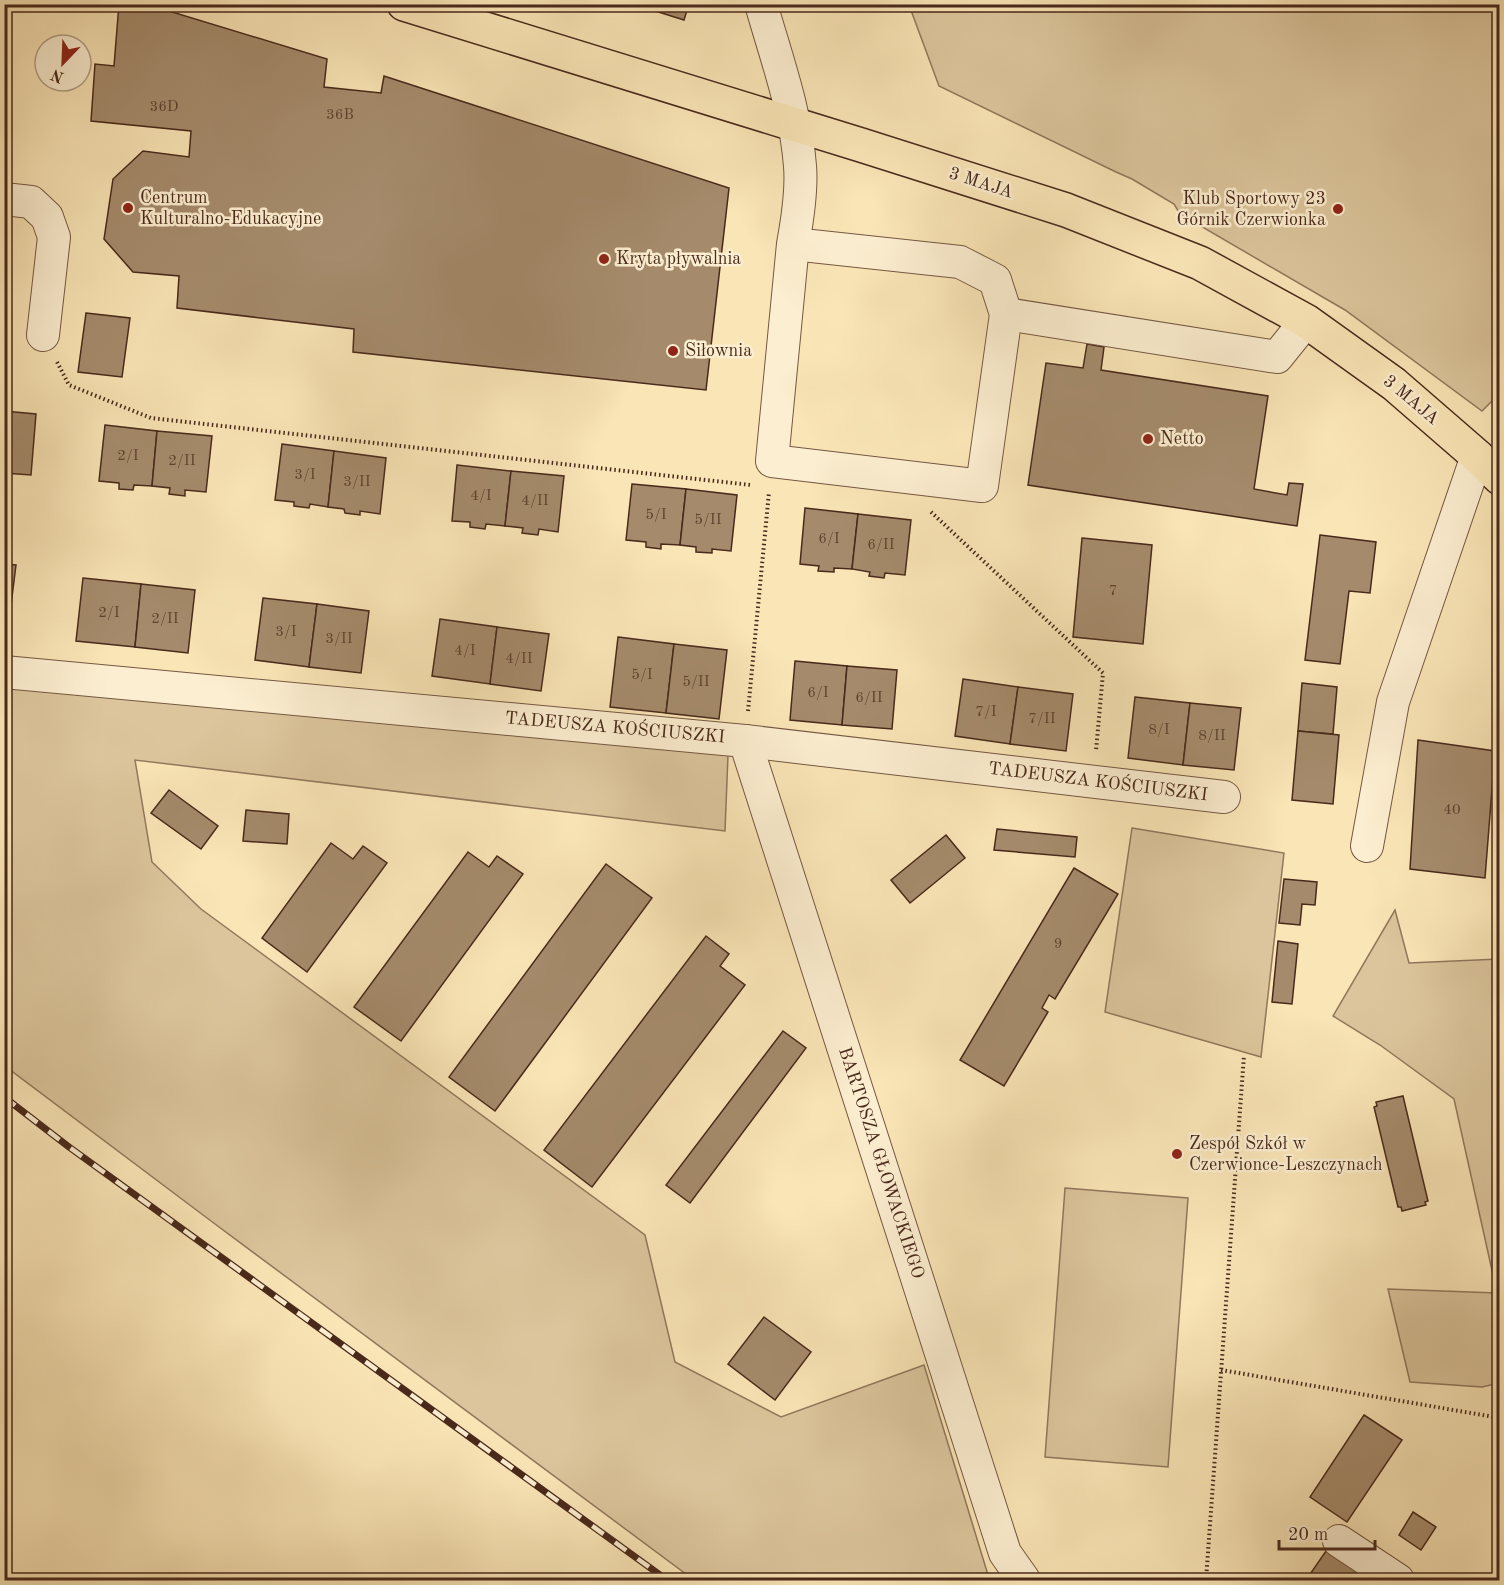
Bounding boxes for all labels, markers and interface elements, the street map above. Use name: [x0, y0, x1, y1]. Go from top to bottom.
north arrow: [33, 33, 93, 93]
text: N: [48, 65, 67, 85]
house number: 36D: [149, 100, 179, 115]
house number: 36B: [326, 108, 354, 123]
street label: 3 MAJA: [947, 164, 1016, 202]
place label: Centrum Kulturalno-Edukacyjne: [140, 189, 321, 228]
place label: Klub Sportowy 23 Górnik Czerwionka: [1176, 190, 1326, 229]
marker: Centrum Kulturalno-Edukacyjne: [121, 201, 135, 215]
marker: Klub Sportowy 23 Górnik Czerwionka: [1331, 202, 1345, 216]
place label: Kryta pływalnia: [616, 250, 741, 268]
marker: Kryta pływalnia: [597, 252, 611, 266]
place label: Siłownia: [685, 342, 752, 360]
marker: Siłownia: [666, 344, 680, 358]
street label: 3 MAJA: [1380, 372, 1442, 428]
place label: Netto: [1160, 430, 1204, 448]
marker: Netto: [1141, 432, 1155, 446]
house number: 2/I: [117, 449, 139, 464]
house number: 2/II: [168, 454, 196, 469]
house number: 3/I: [294, 468, 316, 483]
house number: 3/II: [343, 475, 371, 490]
house number: 4/I: [470, 489, 492, 504]
house number: 4/II: [521, 494, 549, 509]
house number: 5/I: [645, 508, 667, 523]
house number: 5/II: [694, 513, 722, 528]
house number: 6/I: [818, 532, 840, 547]
house number: 6/II: [867, 538, 895, 553]
house number: 7: [1109, 584, 1117, 599]
house number: 2/I: [98, 606, 120, 621]
house number: 2/II: [151, 612, 179, 627]
house number: 3/I: [275, 625, 297, 640]
house number: 3/II: [325, 632, 353, 647]
house number: 4/I: [454, 644, 476, 659]
house number: 4/II: [505, 652, 533, 667]
house number: 5/I: [631, 668, 653, 683]
house number: 5/II: [682, 675, 710, 690]
house number: 6/I: [807, 686, 829, 701]
house number: 6/II: [855, 691, 883, 706]
street label: TADEUSZA KOŚCIUSZKI: [504, 704, 726, 747]
house number: 7/I: [975, 705, 997, 720]
house number: 7/II: [1028, 712, 1056, 727]
house number: 8/I: [1148, 723, 1170, 738]
house number: 8/II: [1198, 729, 1226, 744]
street label: TADEUSZA KOŚCIUSZKI: [987, 755, 1209, 804]
house number: 40: [1443, 803, 1461, 818]
house number: 9: [1054, 937, 1062, 952]
street label: BARTOSZA GŁOWACKIEGO: [835, 1045, 927, 1281]
place label: Zespół Szkół w Czerwionce-Leszczynach: [1189, 1135, 1383, 1174]
marker: Zespół Szkół w Czerwionce-Leszczynach: [1170, 1147, 1184, 1161]
scale bar: [1279, 1513, 1375, 1551]
text: 20 m: [1288, 1526, 1328, 1544]

